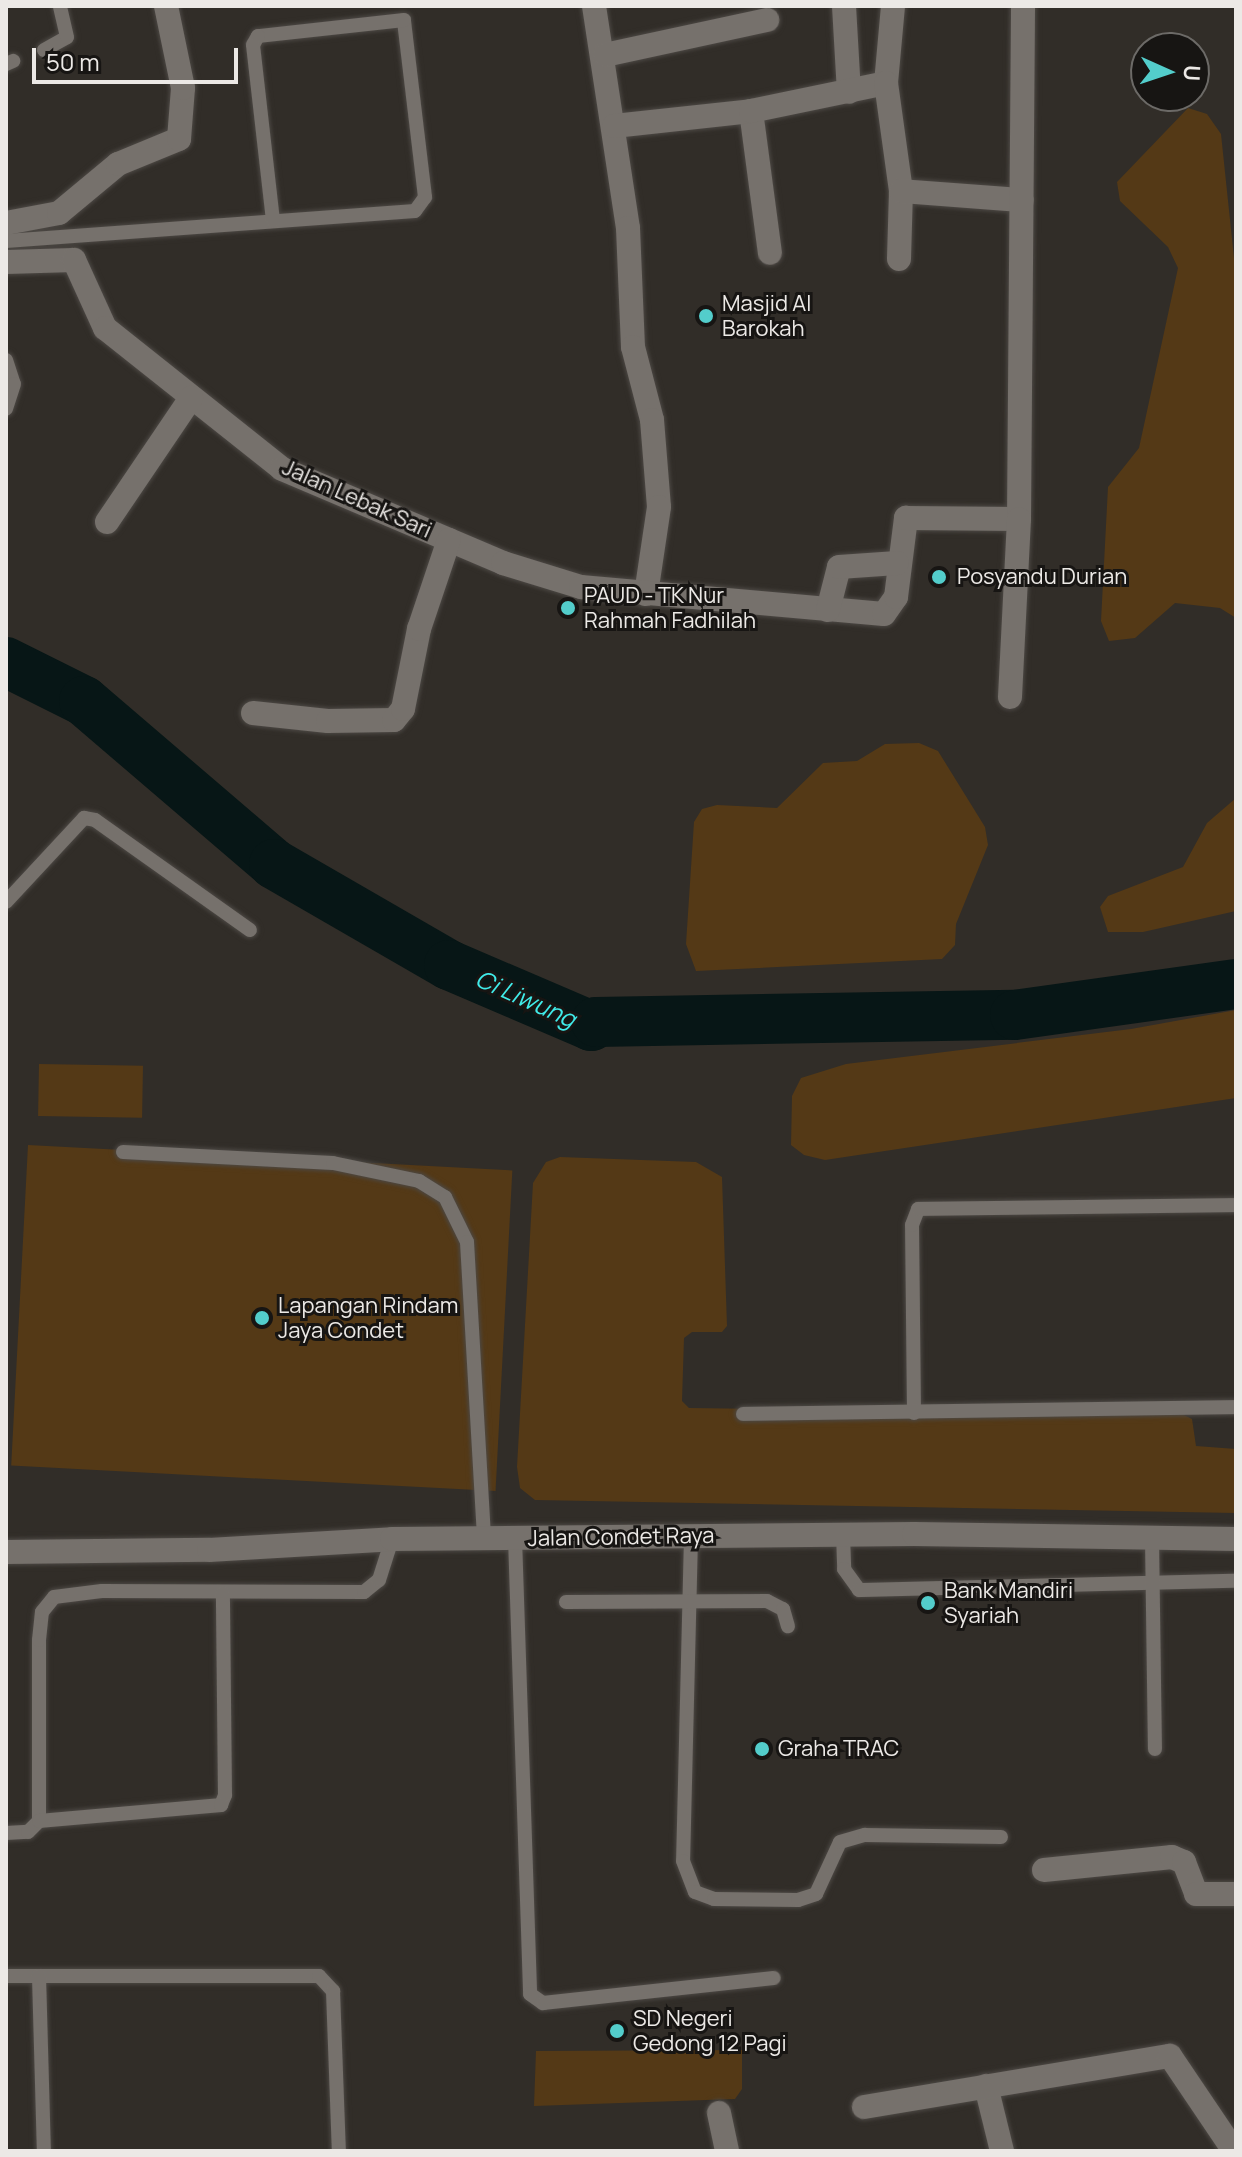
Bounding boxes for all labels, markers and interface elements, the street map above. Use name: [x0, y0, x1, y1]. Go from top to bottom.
scale bar: [36, 32, 242, 82]
north arrow: [1130, 32, 1210, 112]
text: 50 m: [46, 45, 100, 78]
text: U: [1177, 64, 1207, 82]
place label: Masjid Al Barokah: [722, 290, 811, 342]
marker: Masjid Al Barokah: [697, 307, 715, 325]
street label: Jalan Lebak Sari: [278, 454, 436, 544]
place label: Posyandu Durian: [957, 564, 1127, 590]
marker: Posyandu Durian: [928, 566, 950, 588]
place label: PAUD - TK Nur Rahmah Fadhilah: [584, 582, 756, 634]
marker: PAUD - TK Nur Rahmah Fadhilah: [559, 599, 577, 617]
water label: Ci Liwung: [471, 963, 581, 1033]
place label: Lapangan Rindam Jaya Condet: [278, 1292, 458, 1344]
marker: Lapangan Rindam Jaya Condet: [253, 1309, 271, 1327]
street label: Jalan Condet Raya: [527, 1522, 715, 1552]
place label: Bank Mandiri Syariah: [944, 1577, 1073, 1628]
marker: Bank Mandiri Syariah: [919, 1594, 937, 1612]
place label: Graha TRAC: [778, 1736, 899, 1762]
marker: Graha TRAC: [753, 1740, 771, 1758]
place label: SD Negeri Gedong 12 Pagi: [633, 2005, 787, 2056]
marker: SD Negeri Gedong 12 Pagi: [608, 2022, 626, 2040]

